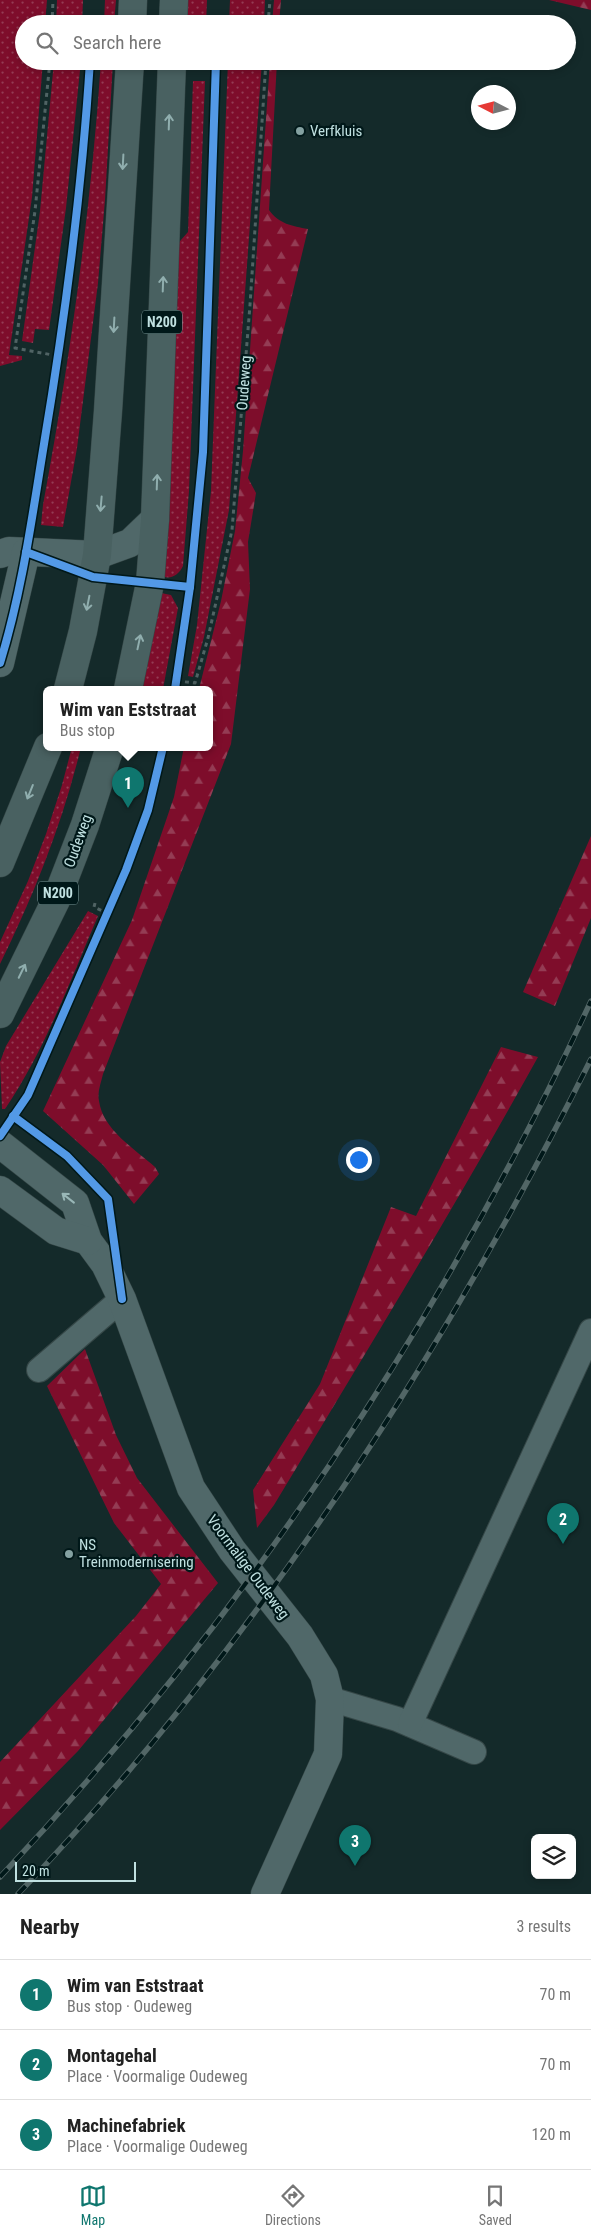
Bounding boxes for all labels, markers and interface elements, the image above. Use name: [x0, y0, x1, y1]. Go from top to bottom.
search box: [15, 15, 576, 70]
icon: search: [33, 29, 61, 57]
text: Search here: [73, 31, 161, 54]
north arrow: [471, 85, 516, 130]
one-way arrow: [165, 114, 174, 130]
place label: Verfkluis: [310, 122, 362, 140]
marker: Verfkluis: [294, 125, 306, 137]
one-way arrow: [119, 154, 128, 170]
one-way arrow: [159, 276, 168, 292]
road number: N200: [142, 311, 182, 334]
one-way arrow: [109, 316, 118, 332]
street label: Oudeweg: [233, 355, 255, 411]
one-way arrow: [152, 474, 161, 490]
one-way arrow: [96, 496, 105, 512]
one-way arrow: [83, 595, 92, 611]
one-way arrow: [134, 634, 144, 650]
popup: [43, 686, 213, 751]
text: Wim van Eststraat: [60, 698, 196, 721]
text: Bus stop: [60, 721, 115, 740]
pin: 1: [112, 767, 144, 808]
one-way arrow: [25, 784, 35, 799]
street label: Oudeweg: [60, 812, 96, 870]
road number: N200: [38, 881, 78, 904]
one-way arrow: [18, 964, 27, 979]
your location: [346, 1147, 372, 1173]
one-way arrow: [62, 1192, 75, 1203]
pin: 2: [547, 1503, 579, 1544]
street label: Voormalige Oudeweg: [203, 1511, 293, 1623]
place label: NS Treinmodernisering: [79, 1536, 194, 1571]
marker: NS Treinmodernisering: [63, 1548, 75, 1560]
pin: 3: [339, 1825, 371, 1866]
map controls: [531, 1834, 576, 1879]
button: layers: [531, 1834, 576, 1879]
scale bar: [15, 1859, 136, 1882]
text: 20 m: [22, 1863, 50, 1879]
text: Nearby: [20, 1915, 79, 1939]
text: 3 results: [516, 1917, 571, 1936]
text: Wim van Eststraat: [67, 1974, 204, 1997]
text: 1: [32, 1985, 40, 2004]
text: 70 m: [539, 1985, 571, 2004]
text: Bus stop · Oudeweg: [67, 1997, 192, 2016]
text: Montagehal: [67, 2044, 157, 2067]
text: 2: [32, 2055, 40, 2074]
text: 70 m: [539, 2055, 571, 2074]
text: Place · Voormalige Oudeweg: [67, 2067, 248, 2086]
text: Machinefabriek: [67, 2114, 186, 2137]
text: 3: [32, 2125, 40, 2144]
text: 120 m: [532, 2125, 571, 2144]
text: Place · Voormalige Oudeweg: [67, 2137, 248, 2156]
tab: Map: [79, 2182, 107, 2228]
tab: Directions: [265, 2182, 321, 2228]
tab: Saved: [479, 2182, 512, 2228]

